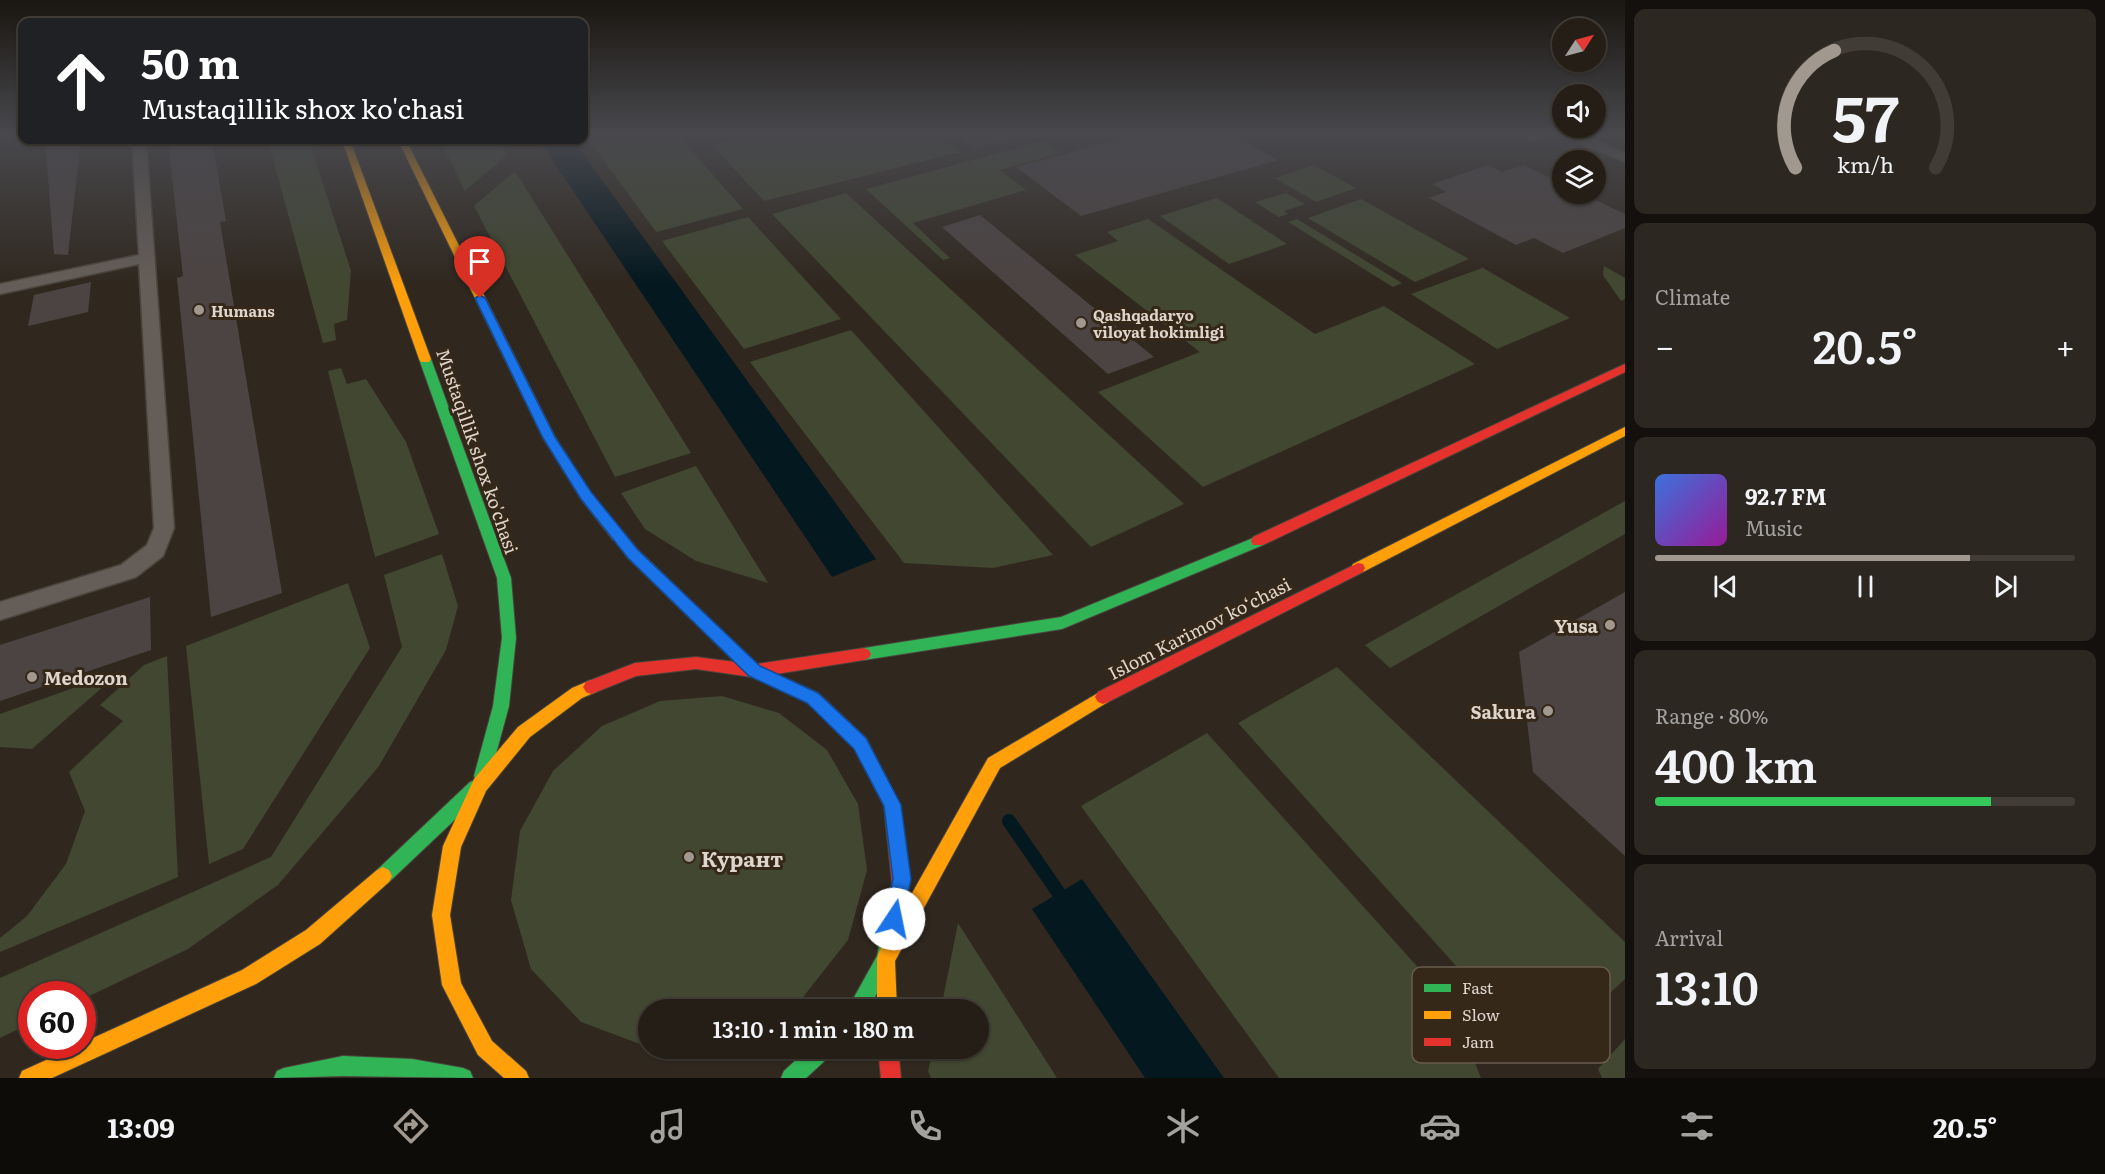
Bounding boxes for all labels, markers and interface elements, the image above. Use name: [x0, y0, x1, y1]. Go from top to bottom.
north arrow: [1552, 18, 1606, 72]
map controls: [1552, 18, 1606, 204]
text: 50 m: [141, 30, 240, 92]
icon: ahead: [42, 42, 120, 120]
text: 57: [1832, 70, 1898, 162]
button: sound: [1552, 84, 1606, 138]
text: Mustaqillik shox ko'chasi: [141, 87, 464, 127]
text: km/h: [1836, 149, 1894, 181]
button: layers: [1552, 150, 1606, 204]
pin: [454, 236, 505, 298]
icon: arrive: [463, 245, 496, 278]
text: Climate: [1655, 281, 1730, 311]
place label: Humans: [211, 299, 275, 322]
marker: Humans: [192, 303, 206, 317]
place label: Qashqadaryo viloyat hokimligi: [1093, 303, 1225, 343]
text: 20.5°: [1813, 311, 1917, 378]
marker: Qashqadaryo viloyat hokimligi: [1074, 316, 1088, 330]
text: −: [1655, 320, 1674, 369]
text: +: [2056, 320, 2075, 369]
street label: Mustaqillik shox ko'chasi: [430, 345, 526, 557]
text: 92.7 FM: [1745, 479, 1827, 512]
text: Music: [1745, 512, 1802, 542]
street label: Islom Karimov ko‘chasi: [1103, 570, 1295, 686]
icon: previous: [1709, 570, 1742, 603]
icon: pause: [1849, 570, 1882, 603]
icon: next: [1989, 570, 2022, 603]
place label: Yusa: [1554, 612, 1599, 639]
marker: Yusa: [1603, 618, 1617, 632]
place label: Medozon: [44, 664, 128, 691]
marker: Medozon: [25, 670, 39, 684]
place label: Sakura: [1470, 698, 1537, 725]
text: Range · 80%: [1655, 700, 1768, 730]
marker: Sakura: [1541, 704, 1555, 718]
text: 400 km: [1655, 730, 1817, 797]
place label: Курант: [701, 842, 783, 873]
marker: Курант: [682, 850, 696, 864]
position arrow: [862, 887, 926, 951]
text: Arrival: [1655, 922, 1723, 952]
text: 13:10: [1655, 952, 1759, 1019]
legend: [1412, 967, 1610, 1063]
text: Fast: [1462, 975, 1494, 999]
speed limit sign: 60: [18, 981, 96, 1059]
text: Slow: [1462, 1002, 1500, 1026]
text: 13:10 · 1 min · 180 m: [713, 1012, 914, 1045]
text: Jam: [1462, 1029, 1495, 1053]
icon: directions: [390, 1105, 432, 1147]
icon: music: [647, 1105, 689, 1147]
icon: phone: [904, 1105, 946, 1147]
icon: climate: [1162, 1105, 1204, 1147]
icon: car: [1419, 1105, 1461, 1147]
icon: filters: [1676, 1105, 1718, 1147]
text: 13:09: [108, 1106, 175, 1146]
text: 20.5°: [1933, 1106, 1997, 1146]

